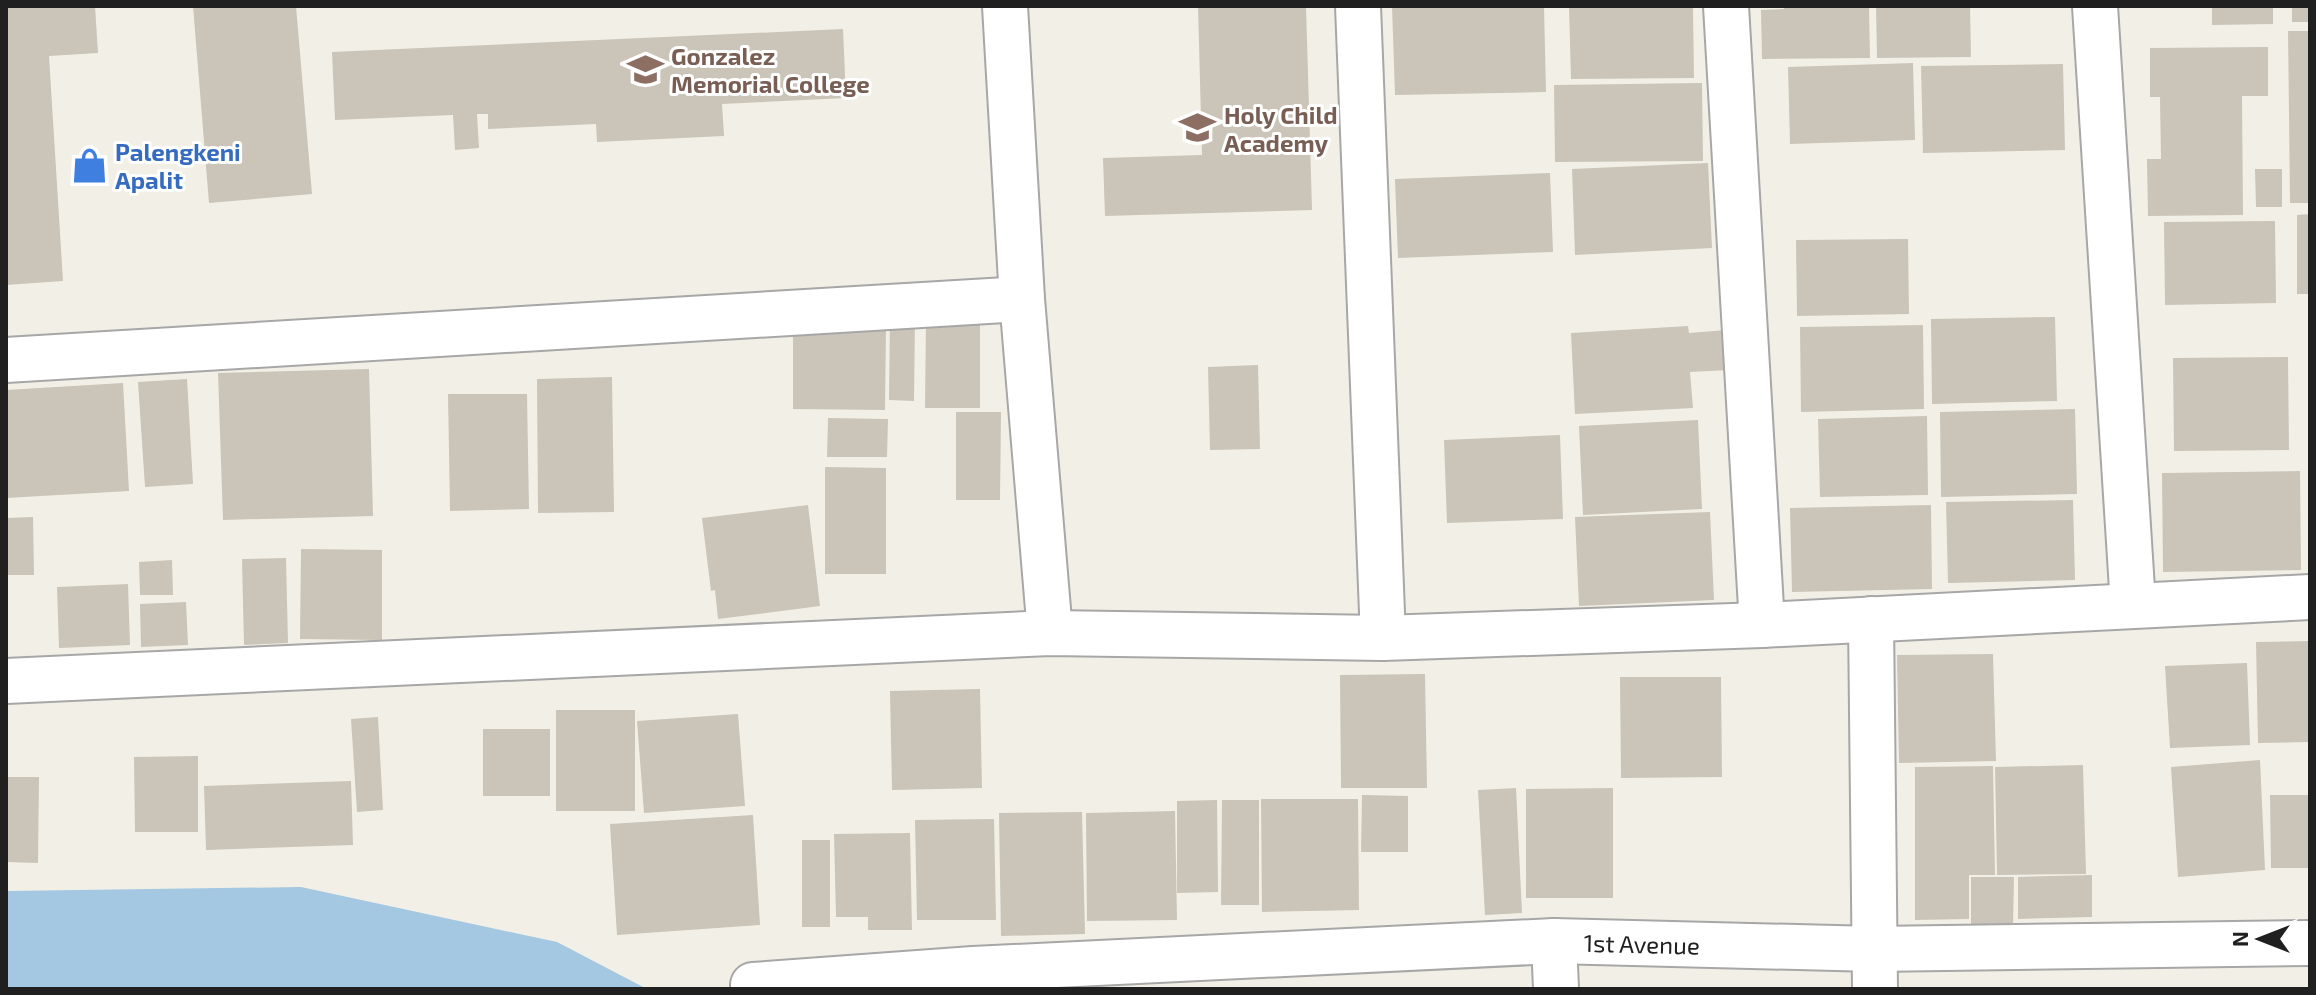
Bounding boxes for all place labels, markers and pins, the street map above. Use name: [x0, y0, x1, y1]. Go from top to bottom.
place label: Gonzalez Memorial College: [671, 41, 870, 98]
school or university icon: Gonzalez Memorial College: [626, 50, 664, 88]
place label: Holy Child Academy: [1224, 100, 1338, 157]
school or university icon: Holy Child Academy: [1179, 109, 1217, 147]
place label: Palengkeni Apalit: [115, 137, 241, 194]
shop icon: Palengkeni Apalit: [70, 146, 108, 184]

